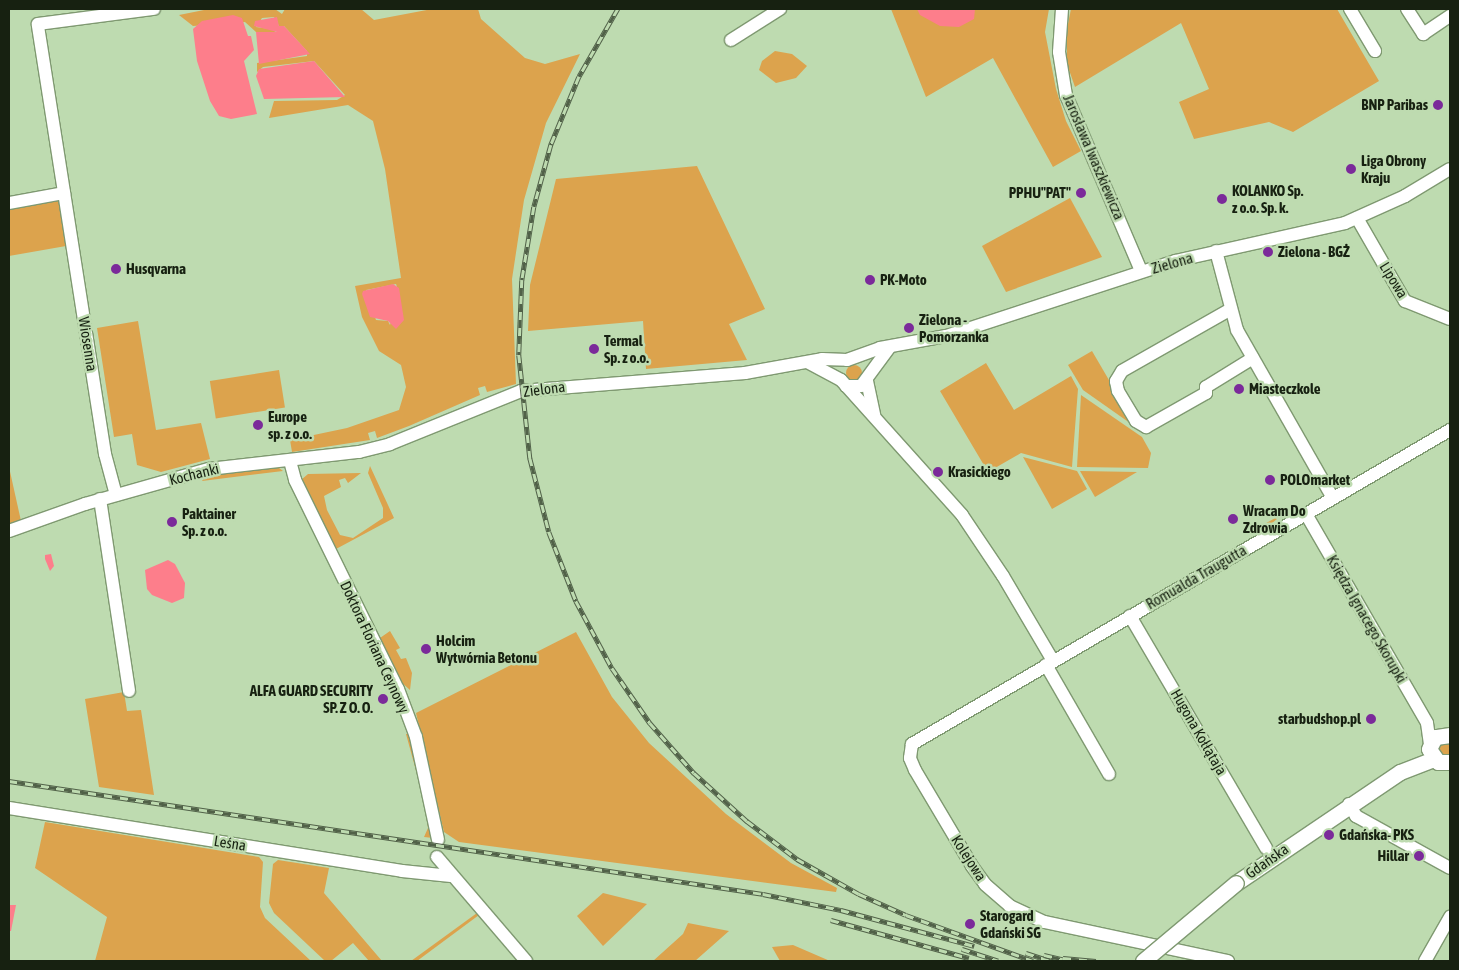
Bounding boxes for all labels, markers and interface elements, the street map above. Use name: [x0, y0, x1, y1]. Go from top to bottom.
street label: Jarosława Iwaszkiewicza: [1059, 92, 1129, 222]
place label: BNP Paribas: [1361, 96, 1428, 114]
marker: BNP Paribas: [1432, 99, 1444, 111]
place label: Liga Obrony Kraju: [1361, 151, 1426, 186]
marker: Liga Obrony Kraju: [1345, 163, 1357, 175]
place label: KOLANKO Sp. z o.o. Sp. k.: [1232, 181, 1303, 216]
place label: PPHU"PAT": [1009, 184, 1071, 202]
marker: PPHU"PAT": [1075, 187, 1087, 199]
marker: KOLANKO Sp. z o.o. Sp. k.: [1216, 193, 1228, 205]
place label: Zielona - BGŻ: [1278, 243, 1350, 261]
marker: Zielona - BGŻ: [1262, 246, 1274, 258]
street label: Zielona: [1149, 249, 1195, 277]
street label: Lipowa: [1376, 259, 1412, 301]
place label: Husqvarna: [126, 260, 186, 278]
marker: Husqvarna: [110, 263, 122, 275]
place label: PK-Moto: [880, 271, 927, 289]
marker: PK-Moto: [864, 274, 876, 286]
place label: Zielona - Pomorzanka: [919, 310, 989, 345]
street label: Wiosenna: [75, 315, 101, 373]
marker: Zielona - Pomorzanka: [903, 322, 915, 334]
place label: Termal Sp. z o.o.: [604, 331, 649, 366]
marker: Termal Sp. z o.o.: [588, 343, 600, 355]
street label: Zielona: [522, 377, 566, 401]
place label: Miasteczkole: [1249, 380, 1321, 398]
marker: Miasteczkole: [1233, 383, 1245, 395]
place label: Europe sp. z o.o.: [268, 407, 312, 442]
marker: Europe sp. z o.o.: [252, 419, 264, 431]
street label: Kochanki: [167, 459, 221, 489]
place label: Krasickiego: [948, 463, 1011, 481]
marker: Krasickiego: [932, 466, 944, 478]
place label: POLOmarket: [1280, 471, 1350, 489]
marker: POLOmarket: [1264, 474, 1276, 486]
place label: Wracam Do Zdrowia: [1243, 501, 1306, 536]
place label: Paktainer Sp. z o.o.: [182, 504, 236, 539]
marker: Wracam Do Zdrowia: [1227, 513, 1239, 525]
marker: Paktainer Sp. z o.o.: [166, 516, 178, 528]
street label: Romualda Traugutta: [1143, 541, 1249, 613]
street label: Księdza Ignacego Skorupki: [1323, 552, 1411, 686]
street label: Doktora Floriana Ceynowy: [337, 578, 413, 716]
place label: Holcim Wytwórnia Betonu: [436, 631, 537, 666]
marker: Holcim Wytwórnia Betonu: [420, 643, 432, 655]
place label: ALFA GUARD SECURITY SP. Z O. O.: [250, 681, 373, 716]
street label: Hugona Kołłątaja: [1167, 686, 1231, 778]
marker: ALFA GUARD SECURITY SP. Z O. O.: [377, 693, 389, 705]
place label: starbudshop.pl: [1278, 710, 1361, 728]
marker: starbudshop.pl: [1365, 713, 1377, 725]
place label: Gdańska- PKS: [1339, 826, 1414, 844]
marker: Gdańska- PKS: [1323, 829, 1335, 841]
street label: Leśna: [213, 832, 247, 854]
street label: Kolejowa: [948, 832, 990, 884]
street label: Gdańska: [1242, 840, 1292, 882]
place label: Hillar: [1377, 847, 1409, 865]
marker: Hillar: [1413, 850, 1425, 862]
place label: Starogard Gdański SG: [980, 906, 1041, 941]
marker: Starogard Gdański SG: [964, 918, 976, 930]

